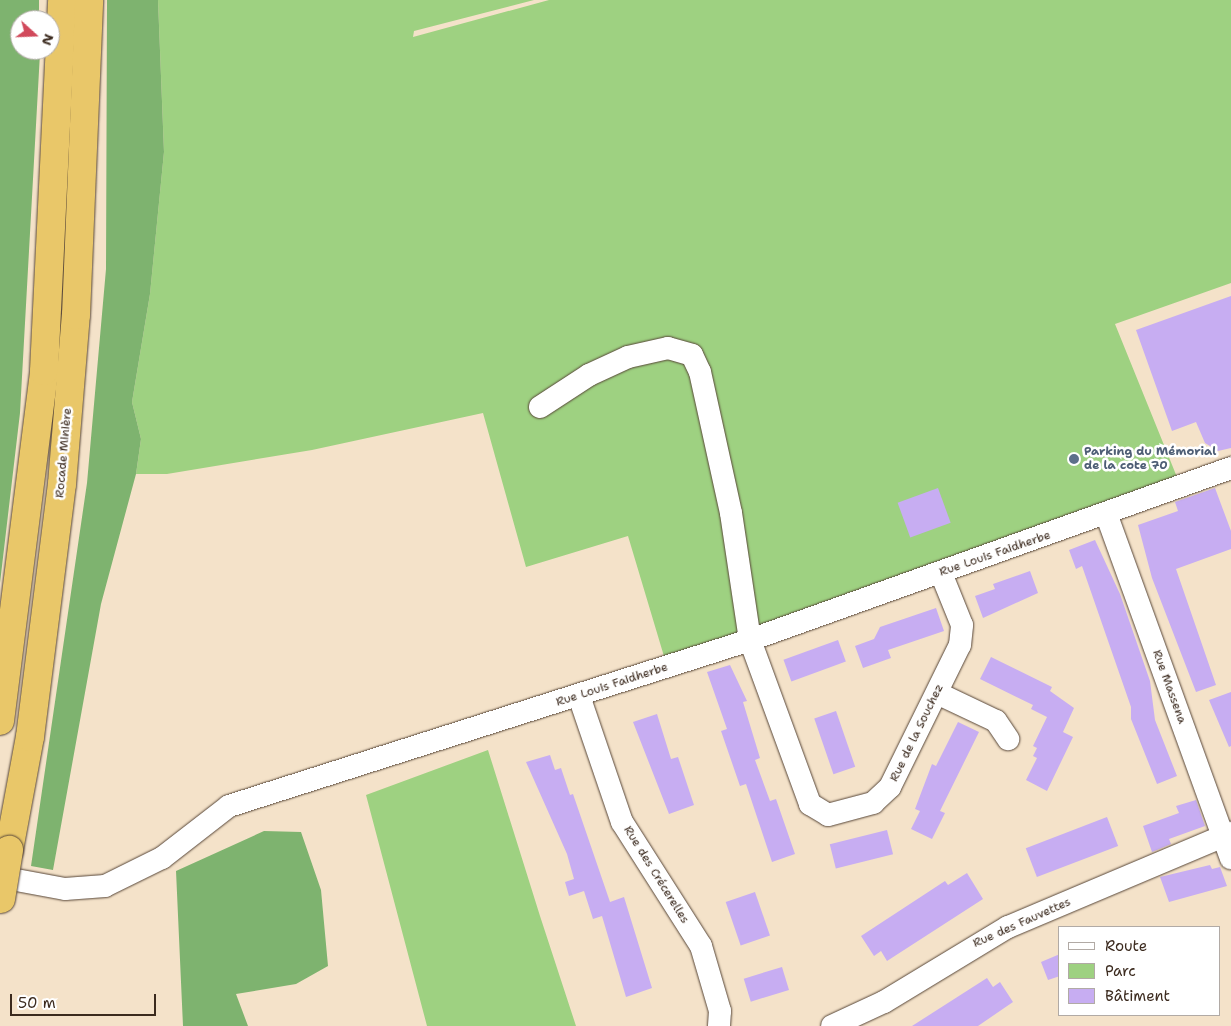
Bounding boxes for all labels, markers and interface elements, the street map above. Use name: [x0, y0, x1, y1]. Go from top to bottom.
north arrow: [10, 10, 60, 60]
text: N: [38, 31, 59, 48]
street label: Rocade Minière: [53, 407, 75, 499]
place label: Parking du Mémorial de la cote 70: [1084, 445, 1216, 473]
marker: Parking du Mémorial de la cote 70: [1068, 453, 1080, 465]
street label: Rue Louis Faidherbe: [937, 528, 1053, 580]
street label: Rue Massena: [1149, 648, 1189, 726]
street label: Rue Louis Faidherbe: [554, 660, 670, 710]
street label: Rue de la Souchez: [887, 682, 947, 784]
street label: Rue des Crécerelles: [620, 824, 692, 926]
street label: Rue des Fauvettes: [971, 895, 1073, 951]
legend: [1058, 926, 1221, 1016]
text: Route: [1105, 936, 1147, 956]
text: Parc: [1105, 961, 1136, 981]
scale bar: [12, 984, 159, 1016]
text: Bâtiment: [1105, 986, 1170, 1006]
text: 50 m: [18, 993, 56, 1013]

